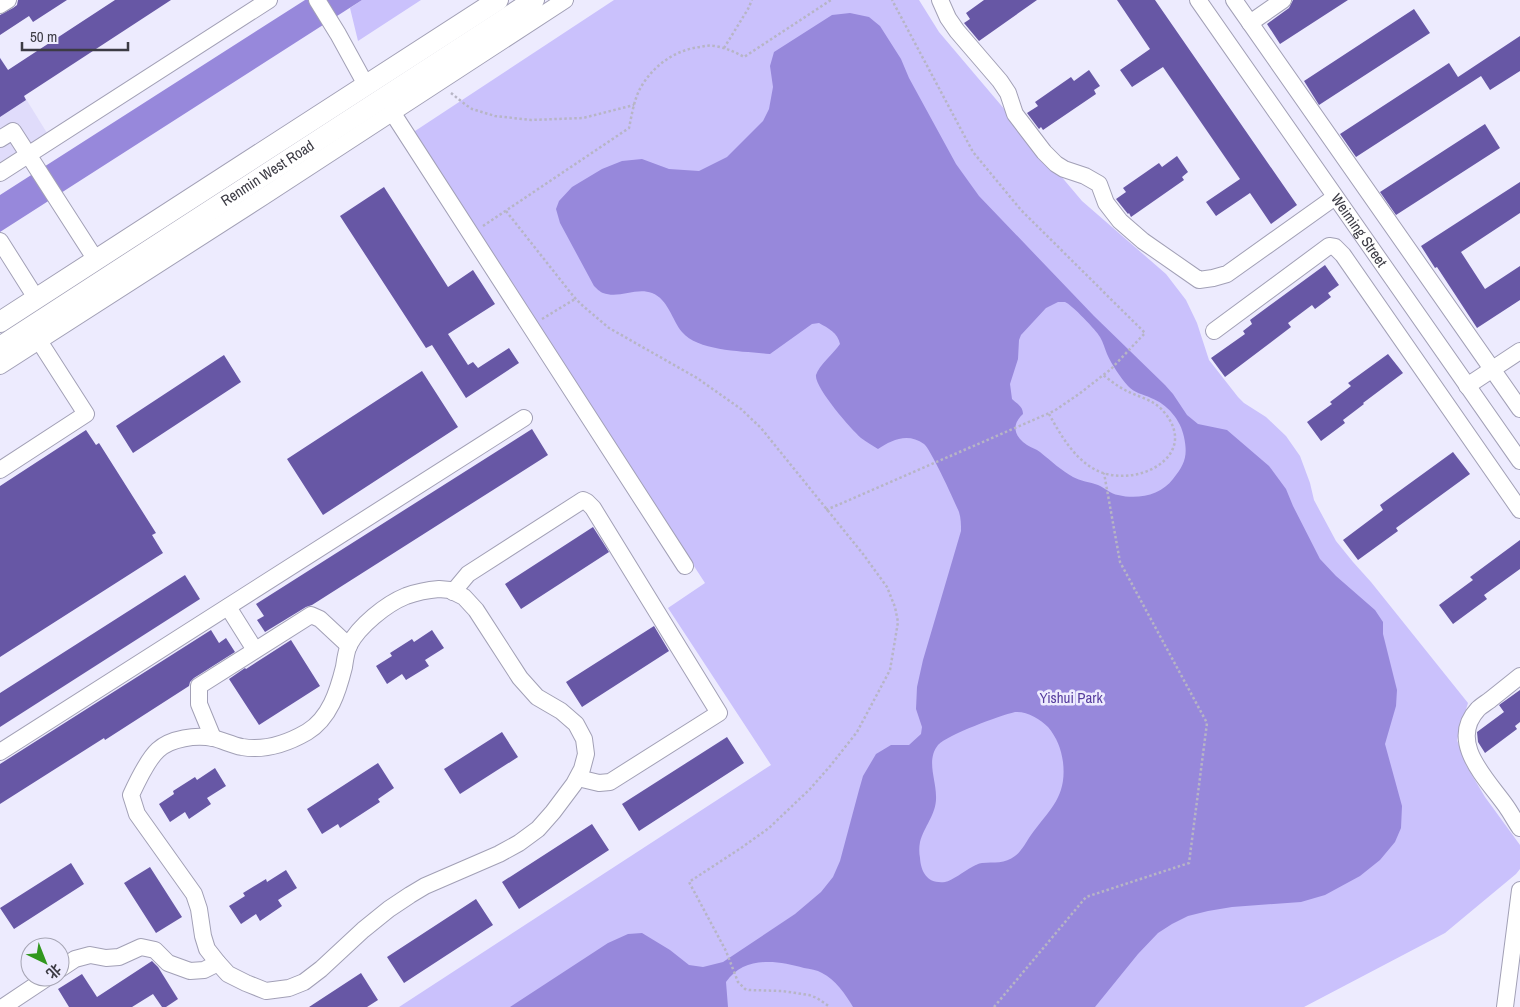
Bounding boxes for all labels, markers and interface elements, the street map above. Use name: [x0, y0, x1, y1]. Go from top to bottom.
scale bar: [22, 20, 129, 52]
text: 50 m: [30, 26, 57, 47]
street label: Renmin West Road: [217, 135, 318, 211]
street label: Weiming Street: [1326, 189, 1393, 272]
park label: Yishui Park: [1039, 687, 1103, 708]
north arrow: [20, 937, 70, 987]
text: 北: [43, 960, 65, 983]

